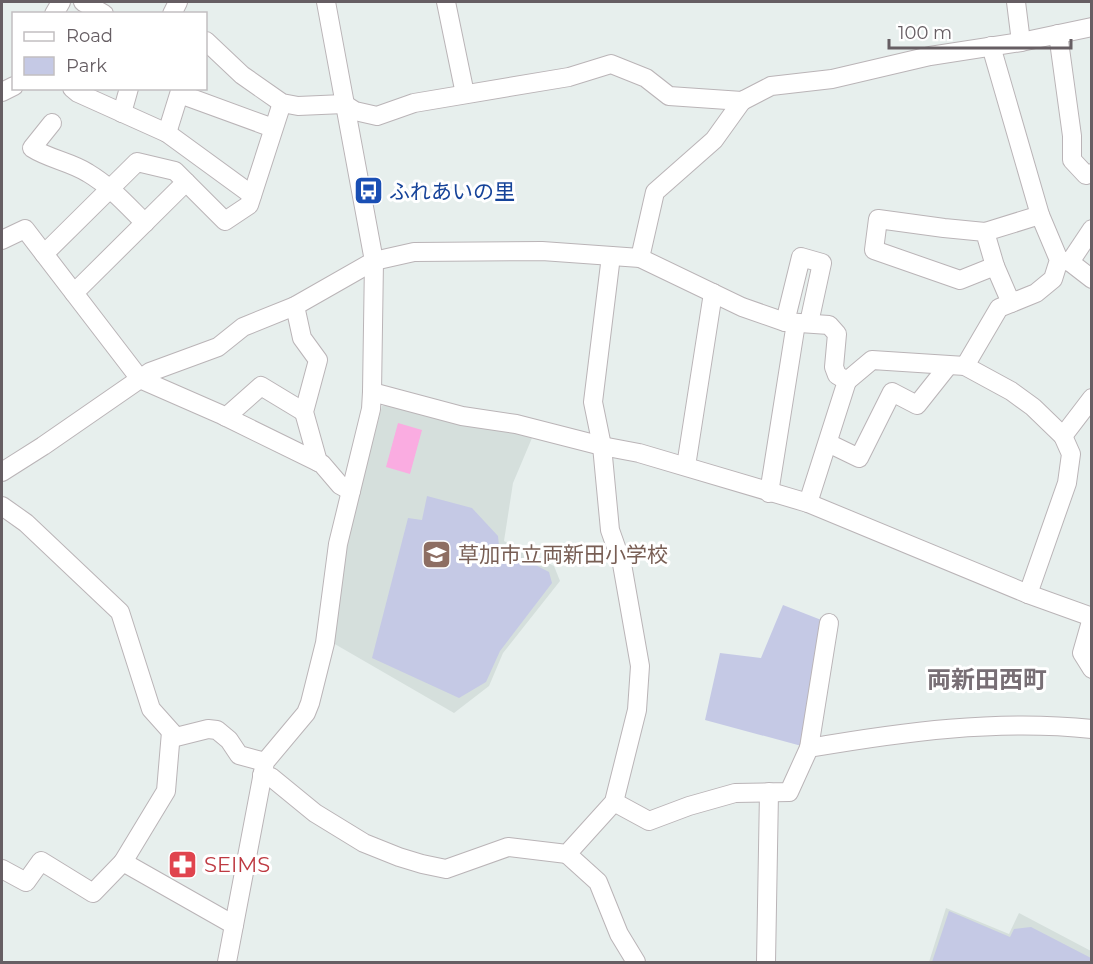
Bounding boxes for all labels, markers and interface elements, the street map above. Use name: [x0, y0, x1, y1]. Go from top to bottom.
legend: [12, 12, 207, 90]
scale bar: [889, 12, 1070, 50]
text: 100 m: [898, 22, 952, 44]
text: Road: [66, 25, 113, 47]
text: Park: [66, 55, 107, 77]
bus stop icon: ふれあいの里: [352, 175, 384, 207]
place label: ふれあいの里: [389, 179, 515, 204]
school or university icon: 草加市立両新田小学校: [421, 538, 453, 570]
place label: 草加市立両新田小学校: [458, 542, 668, 567]
district label: 両新田西町: [927, 665, 1047, 694]
pharmacy icon: SEIMS: [167, 848, 199, 880]
place label: SEIMS: [204, 852, 270, 877]

